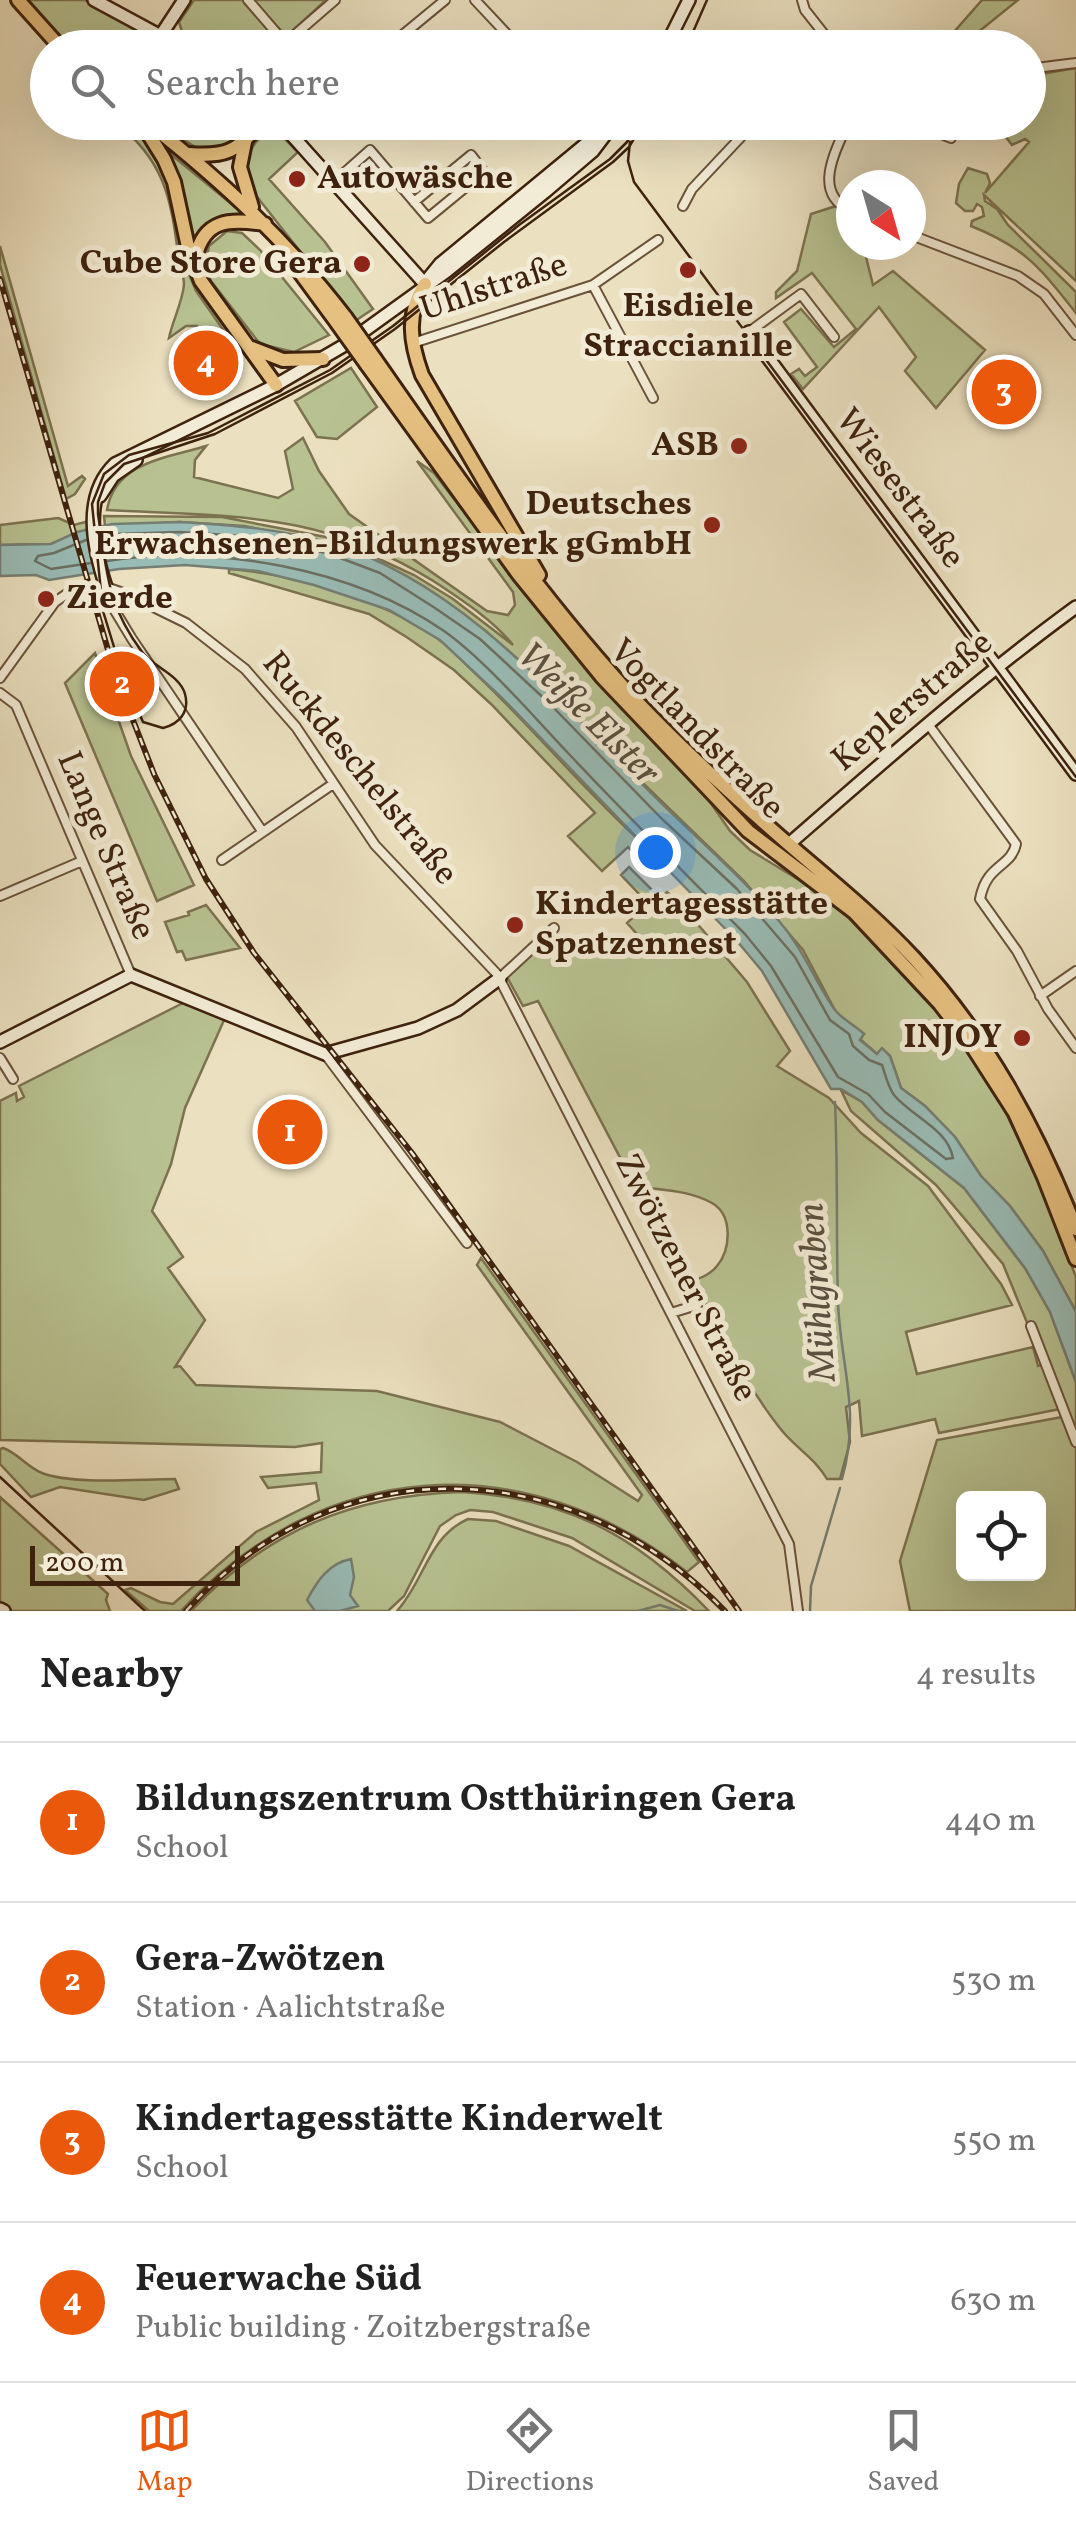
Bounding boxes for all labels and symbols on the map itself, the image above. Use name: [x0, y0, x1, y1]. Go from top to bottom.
place label: Autowäsche: [317, 155, 513, 203]
marker: Autowäsche: [286, 168, 308, 190]
north arrow: [836, 170, 926, 260]
place label: Cube Store Gera: [80, 240, 342, 288]
street label: Uhlstraße: [414, 242, 574, 334]
marker: Cube Store Gera: [351, 253, 373, 275]
marker: Eisdiele Straccianille: [677, 259, 699, 281]
place label: Eisdiele Straccianille: [583, 283, 793, 371]
pin: 4: [174, 326, 238, 400]
pin: 3: [972, 354, 1036, 430]
street label: Wiesestraße: [823, 399, 975, 579]
place label: ASB: [651, 422, 719, 470]
marker: ASB: [728, 435, 750, 457]
place label: Deutsches Erwachsenen-Bildungswerk gGmbH: [94, 481, 692, 569]
marker: Deutsches Erwachsenen-Bildungswerk gGmbH: [701, 514, 723, 536]
place label: Zierde: [66, 575, 173, 623]
marker: Zierde: [35, 588, 57, 610]
street label: Keplerstraße: [822, 620, 1004, 784]
street label: Vogtlandstraße: [597, 629, 795, 831]
water label: Weiße Elster: [503, 631, 671, 799]
street label: Ruckdeschelstraße: [250, 642, 468, 896]
pin: 2: [90, 646, 154, 722]
street label: Lange Straße: [44, 744, 166, 948]
your location: [630, 827, 681, 878]
place label: Kindertagesstätte Spatzennest: [535, 881, 828, 969]
marker: Kindertagesstätte Spatzennest: [504, 914, 526, 936]
place label: INJOY: [903, 1014, 1002, 1062]
marker: INJOY: [1011, 1027, 1033, 1049]
pin: 1: [258, 1094, 322, 1170]
street label: Zwötzener Straße: [602, 1146, 768, 1410]
water label: Mühlgraben: [786, 1201, 852, 1385]
scale bar: [30, 1541, 240, 1586]

